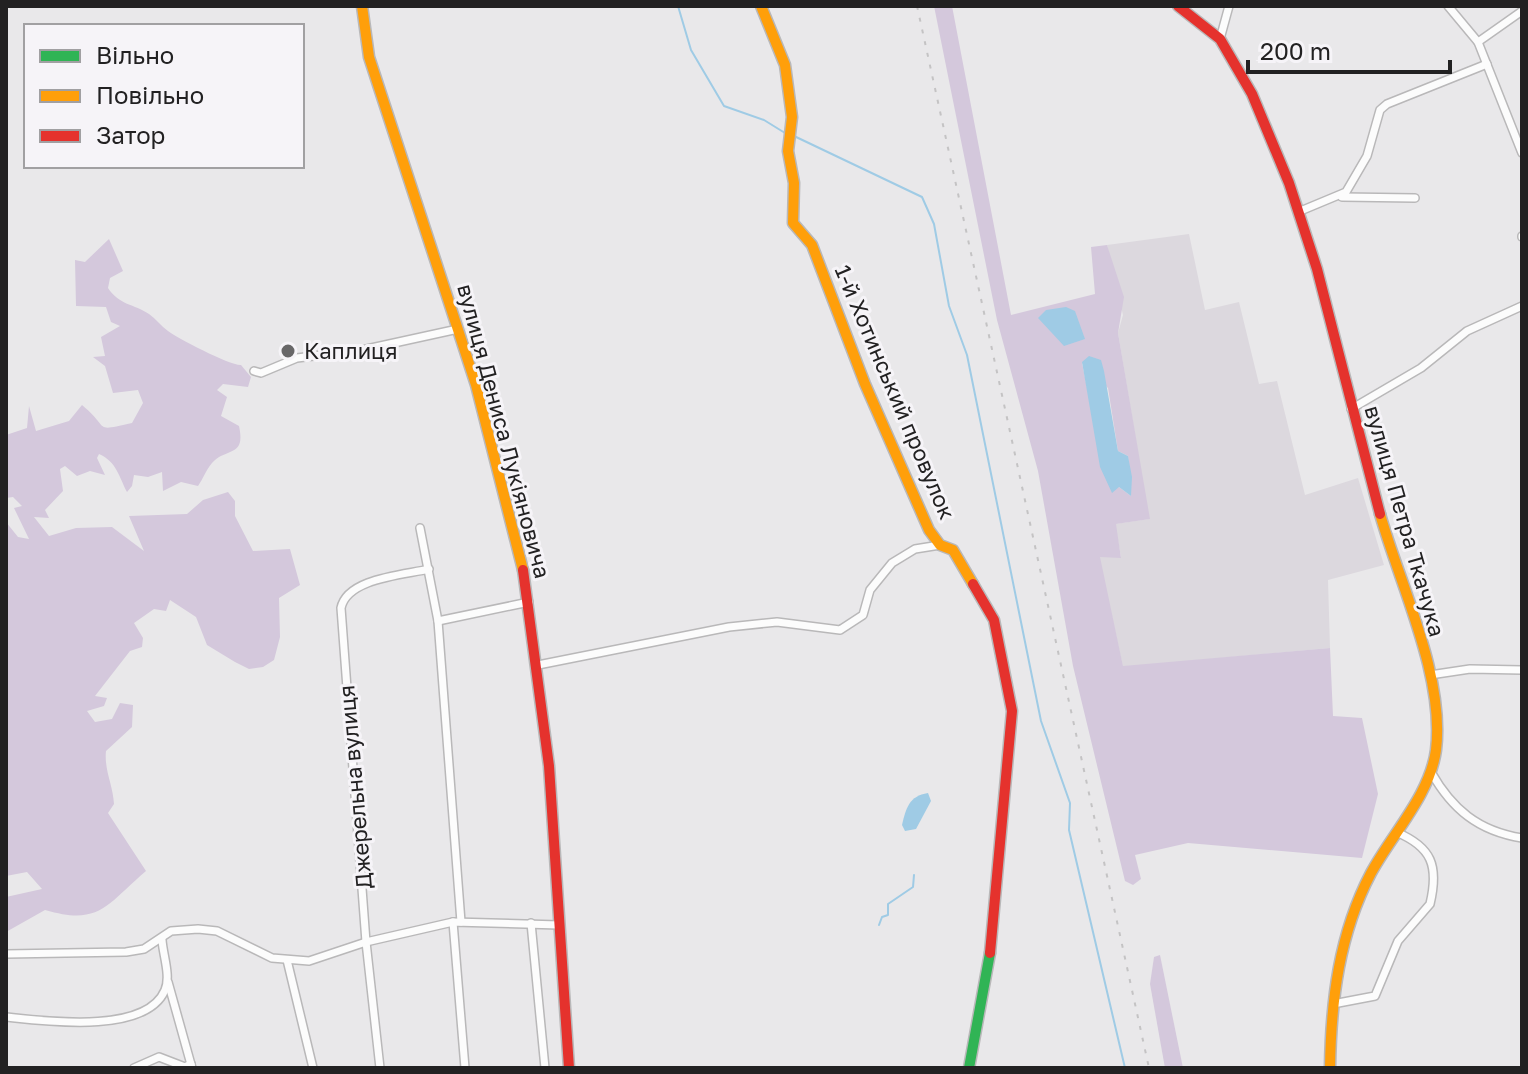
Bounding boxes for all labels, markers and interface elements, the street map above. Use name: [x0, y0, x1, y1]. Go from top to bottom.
legend: [24, 24, 304, 168]
scale bar: [1248, 24, 1450, 74]
text: 200 m: [1260, 36, 1331, 65]
text: Вільно: [96, 40, 174, 69]
text: Повільно: [96, 80, 204, 109]
text: Затор: [96, 120, 165, 149]
street label: 1-й Хотинський провулок: [830, 261, 961, 523]
street label: вулиця Дениса Лукіяновича: [452, 281, 557, 581]
place label: Каплиця: [304, 337, 398, 364]
marker: Каплиця: [279, 342, 297, 360]
street label: вулиця Петра Ткачука: [1360, 402, 1451, 640]
street label: Джерельна вулиця: [332, 684, 377, 890]

